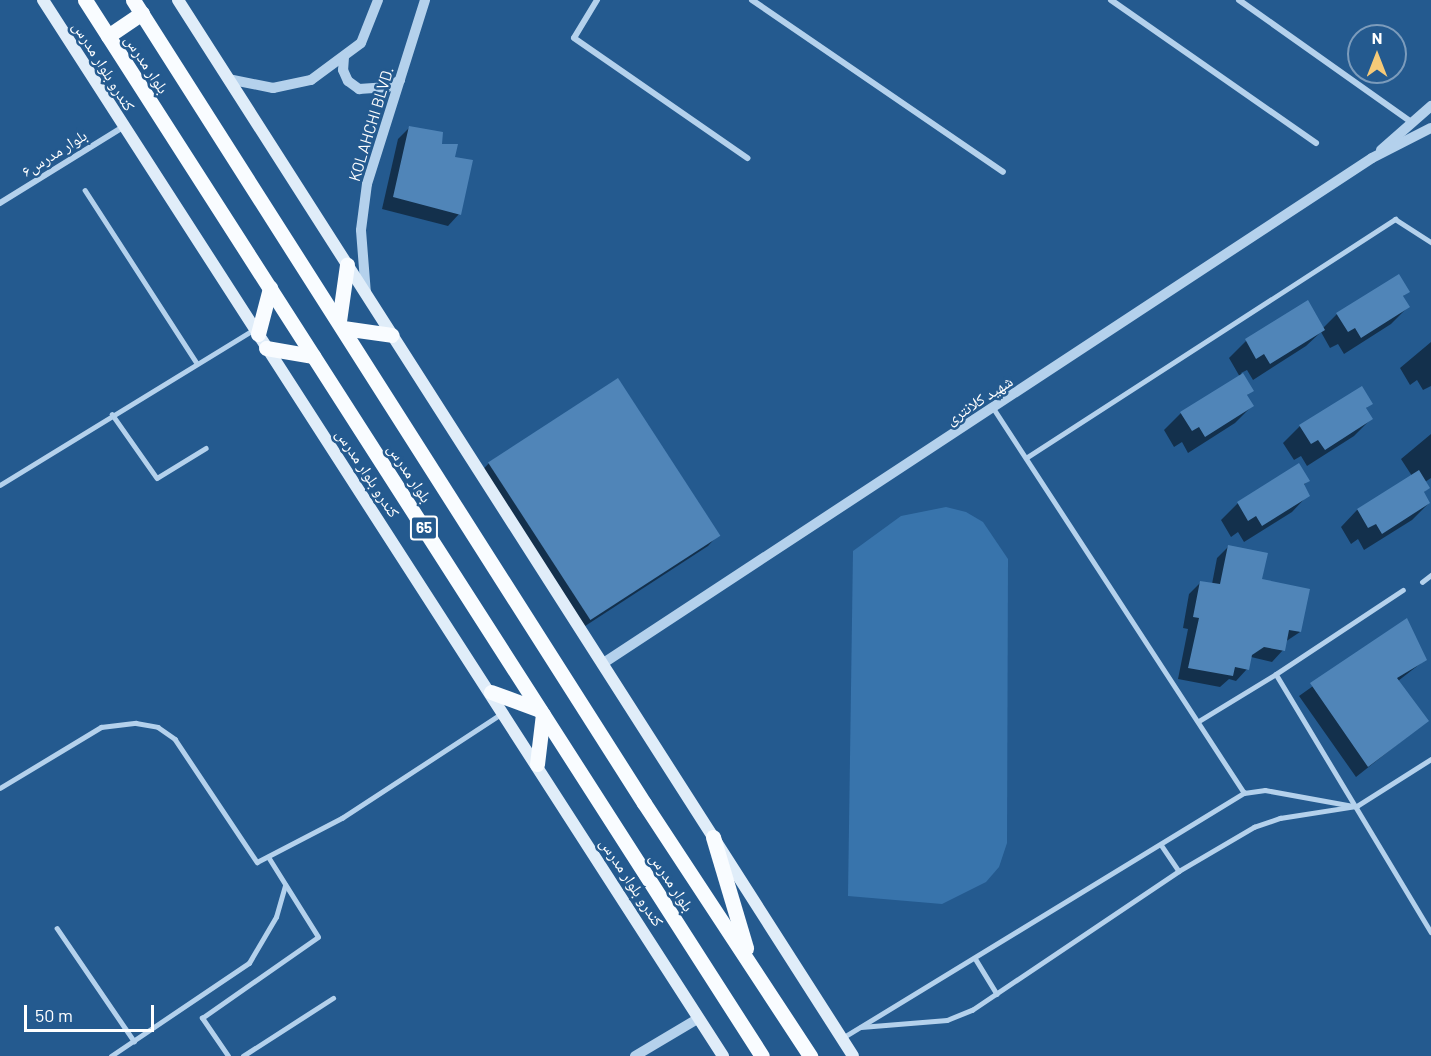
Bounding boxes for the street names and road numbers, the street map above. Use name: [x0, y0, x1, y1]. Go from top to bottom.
street label: کندرو بلوار مدرس: [69, 18, 139, 114]
street label: بلوار مدرس: [121, 31, 173, 97]
street label: KOLAHCHI BLVD.: [344, 64, 398, 184]
street label: بلوار مدرس۶: [18, 125, 90, 181]
street label: شهید کلانتری: [942, 371, 1016, 429]
street label: کندرو بلوار مدرس: [332, 425, 404, 521]
street label: بلوار مدرس: [384, 440, 436, 506]
road number: 65: [409, 516, 439, 540]
street label: کندرو بلوار مدرس: [596, 834, 668, 930]
street label: بلوار مدرس: [646, 849, 698, 915]

